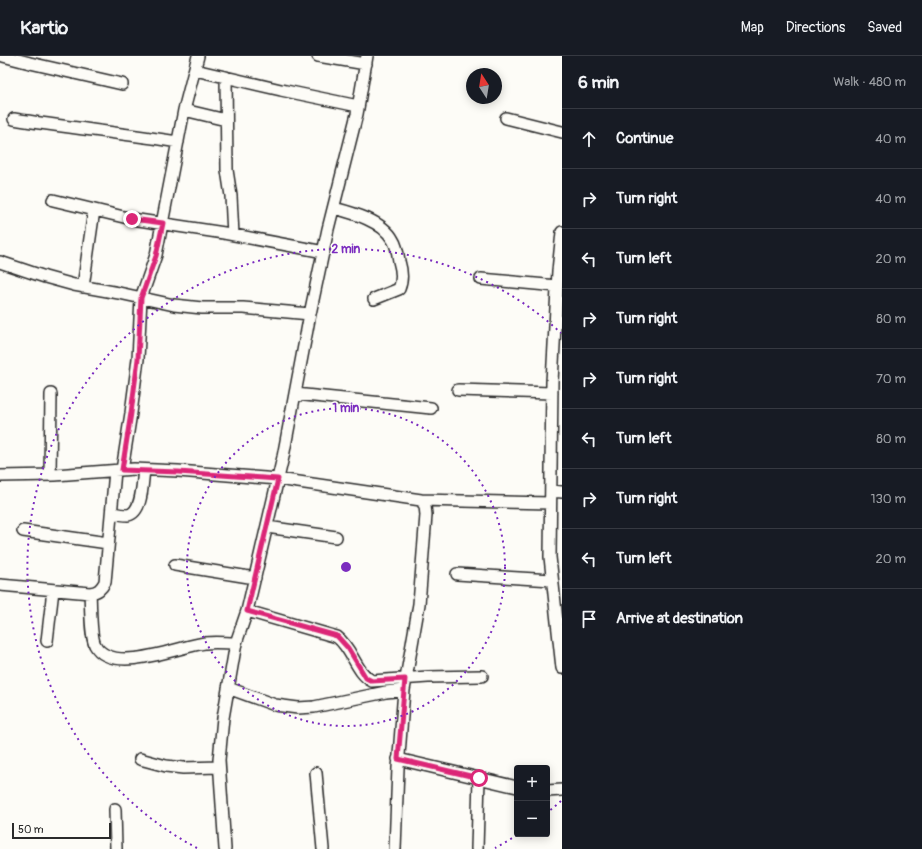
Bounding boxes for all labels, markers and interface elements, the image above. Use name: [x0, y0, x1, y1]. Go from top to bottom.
text: Kartio: [20, 16, 68, 40]
text: Map: [741, 19, 764, 36]
text: Directions: [786, 19, 845, 36]
text: Saved: [867, 19, 902, 36]
north arrow: [466, 68, 502, 104]
text: 6 min: [578, 72, 619, 93]
text: Walk · 480 m: [833, 74, 906, 90]
icon: ahead: [578, 128, 600, 150]
text: Continue: [616, 129, 674, 148]
text: 40 m: [875, 131, 906, 147]
icon: right: [578, 188, 600, 210]
text: Turn right: [616, 189, 677, 208]
text: 40 m: [875, 191, 906, 207]
route end: [123, 210, 141, 228]
text: 2 min: [332, 242, 361, 257]
icon: left: [578, 248, 600, 270]
text: Turn left: [616, 249, 672, 268]
text: 20 m: [875, 251, 906, 267]
icon: right: [578, 308, 600, 330]
text: Turn right: [616, 309, 677, 328]
text: 80 m: [876, 311, 906, 327]
icon: right: [578, 368, 600, 390]
text: Turn right: [616, 369, 677, 388]
text: 70 m: [876, 371, 906, 387]
text: 1 min: [333, 401, 360, 416]
icon: left: [578, 428, 600, 450]
text: Turn left: [616, 429, 672, 448]
text: 80 m: [876, 431, 906, 447]
icon: right: [578, 488, 600, 510]
text: Turn right: [616, 489, 677, 508]
text: 130 m: [870, 491, 906, 507]
icon: left: [578, 548, 600, 570]
text: Turn left: [616, 549, 672, 568]
text: 20 m: [875, 551, 906, 567]
centre of rings: [339, 560, 353, 574]
icon: arrive: [578, 608, 600, 630]
text: Arrive at destination: [616, 609, 743, 628]
map controls: [514, 765, 550, 837]
button: +: [514, 765, 550, 801]
route start: [470, 769, 488, 787]
button: −: [514, 801, 550, 837]
scale bar: [12, 821, 111, 840]
text: 50 m: [18, 823, 44, 836]

